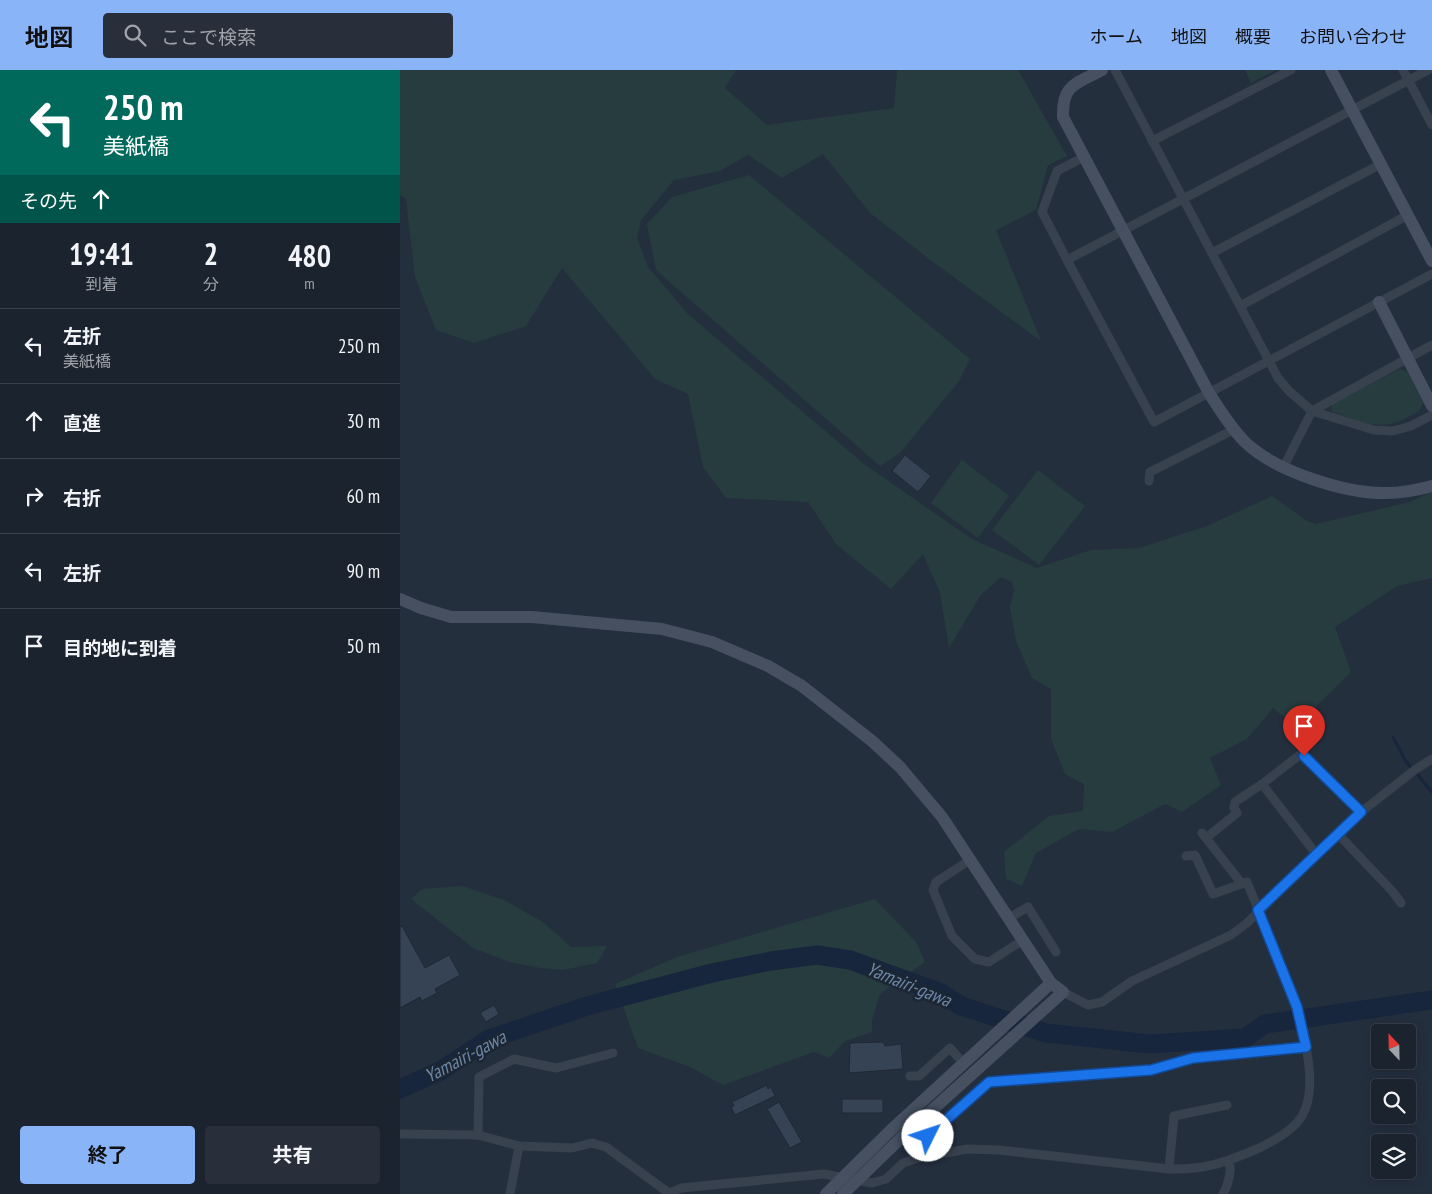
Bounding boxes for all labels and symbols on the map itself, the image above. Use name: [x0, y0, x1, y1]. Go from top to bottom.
pin: [1283, 705, 1325, 756]
water label: Yamairi-gawa: [863, 956, 956, 1012]
water label: Yamairi-gawa: [420, 1024, 511, 1087]
north arrow: [1371, 1024, 1416, 1069]
position arrow: [901, 1109, 953, 1161]

